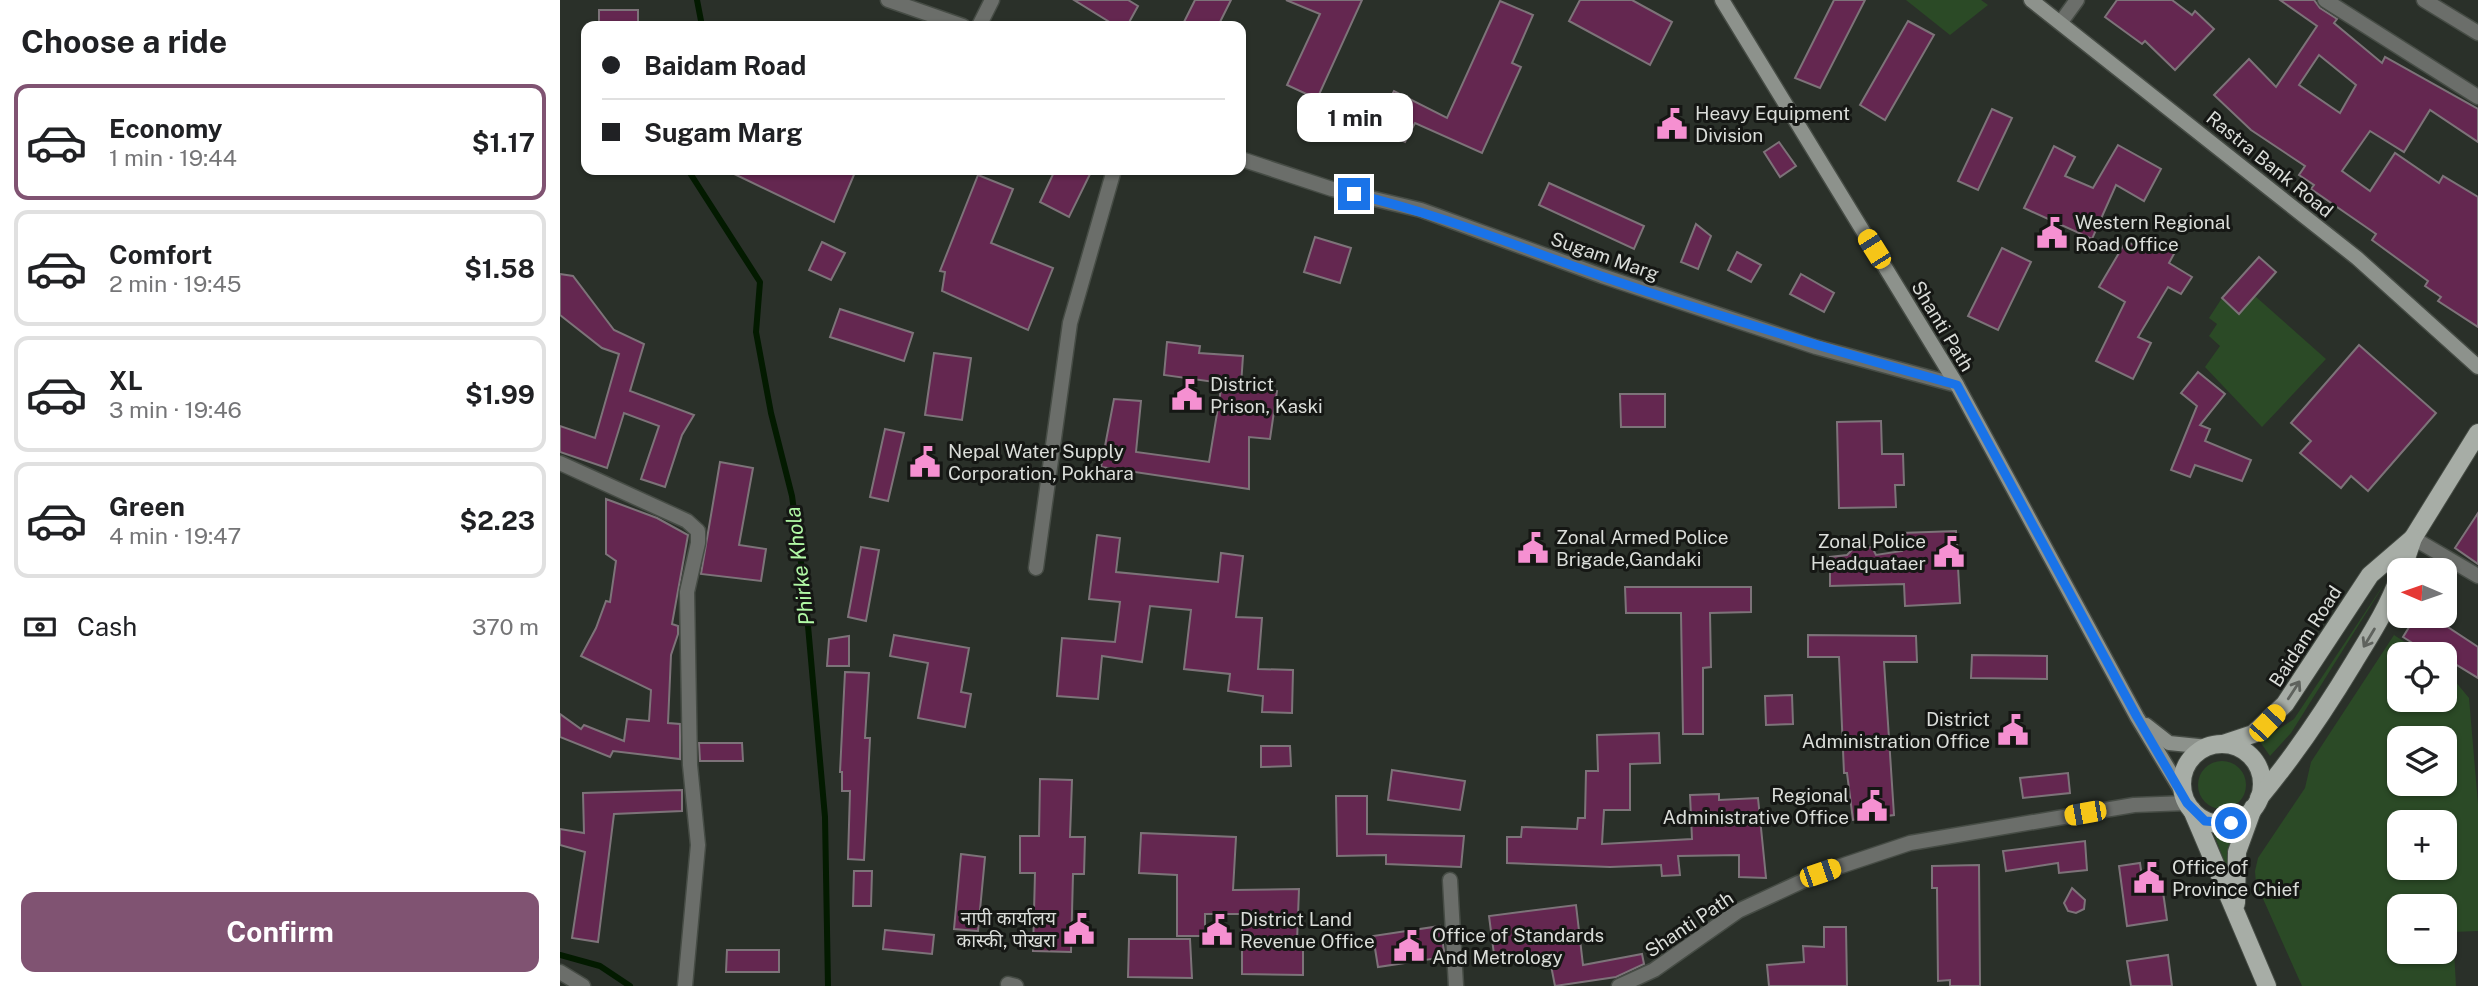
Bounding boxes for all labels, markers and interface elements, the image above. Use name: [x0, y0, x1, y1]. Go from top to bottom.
text: Choose a ride: [21, 23, 227, 60]
text: Baidam Road: [644, 50, 806, 81]
callout: 1 min: [1296, 92, 1412, 142]
place label: Heavy Equipment Division: [1695, 102, 1850, 146]
text: 1 min: [1327, 104, 1383, 131]
street label: Rastra Bank Road: [2202, 106, 2338, 222]
public building icon: Heavy Equipment Division: [1655, 107, 1689, 141]
icon: car: [25, 111, 88, 174]
text: Economy: [109, 113, 222, 144]
text: Sugam Marg: [644, 117, 803, 148]
text: $1.17: [472, 127, 535, 158]
text: 1 min · 19:44: [109, 144, 237, 171]
route end: [1338, 178, 1370, 210]
place label: Western Regional Road Office: [2075, 211, 2231, 255]
public building icon: Western Regional Road Office: [2035, 216, 2069, 250]
car: [1854, 226, 1895, 272]
street label: Sugam Marg: [1548, 227, 1662, 285]
icon: car: [25, 237, 88, 300]
text: Comfort: [109, 239, 212, 270]
text: $1.58: [464, 253, 535, 284]
text: 2 min · 19:45: [109, 270, 241, 297]
street label: Shanti Path: [1907, 277, 1979, 375]
icon: car: [25, 363, 88, 426]
text: XL: [109, 365, 143, 396]
place label: District Prison, Kaski: [1210, 373, 1323, 417]
public building icon: District Prison, Kaski: [1170, 378, 1204, 412]
text: $1.99: [465, 379, 535, 410]
text: 3 min · 19:46: [109, 396, 242, 423]
place label: Nepal Water Supply Corporation, Pokhara: [948, 440, 1134, 484]
public building icon: Nepal Water Supply Corporation, Pokhara: [908, 445, 942, 479]
icon: car: [25, 489, 88, 552]
text: Green: [109, 491, 185, 522]
text: $2.23: [459, 505, 535, 536]
water label: Phirke Khola: [780, 505, 819, 627]
text: 4 min · 19:47: [109, 522, 241, 549]
place label: Zonal Armed Police Brigade,Gandaki: [1556, 526, 1729, 570]
place label: Zonal Police Headquataer: [1811, 530, 1926, 574]
public building icon: Zonal Armed Police Brigade,Gandaki: [1516, 531, 1550, 565]
public building icon: Zonal Police Headquataer: [1932, 535, 1966, 569]
north arrow: [2387, 558, 2457, 628]
map controls: [2387, 558, 2457, 964]
street label: Baidam Road: [2264, 581, 2346, 691]
icon: cash: [21, 608, 59, 646]
text: Cash: [77, 611, 137, 642]
text: 370 m: [472, 613, 539, 640]
one-way arrow: [2361, 627, 2375, 647]
button: locate: [2387, 642, 2457, 712]
one-way arrow: [2287, 681, 2301, 700]
car: [2245, 700, 2290, 746]
place label: District Administration Office: [1802, 708, 1990, 752]
public building icon: District Administration Office: [1996, 713, 2030, 747]
button: layers: [2387, 726, 2457, 796]
place label: Regional Administrative Office: [1663, 784, 1849, 828]
public building icon: Regional Administrative Office: [1855, 789, 1889, 823]
car: [2063, 799, 2108, 827]
route start: [2215, 807, 2247, 839]
button: +: [2387, 810, 2457, 880]
car: [1797, 856, 1844, 890]
place label: Office of Province Chief: [2172, 856, 2299, 900]
public building icon: Office of Province Chief: [2132, 861, 2166, 895]
street label: Shanti Path: [1641, 886, 1737, 962]
button: Confirm: [21, 892, 539, 972]
button: −: [2387, 894, 2457, 964]
place label: नापी कार्यालय कास्की, पोखरा: [957, 907, 1057, 951]
place label: District Land Revenue Office: [1240, 908, 1375, 952]
public building icon: नापी कार्यालय कास्की, पोखरा: [1062, 912, 1096, 946]
public building icon: District Land Revenue Office: [1200, 913, 1234, 947]
place label: Office of Standards And Metrology: [1432, 924, 1604, 968]
public building icon: Office of Standards And Metrology: [1392, 929, 1426, 963]

